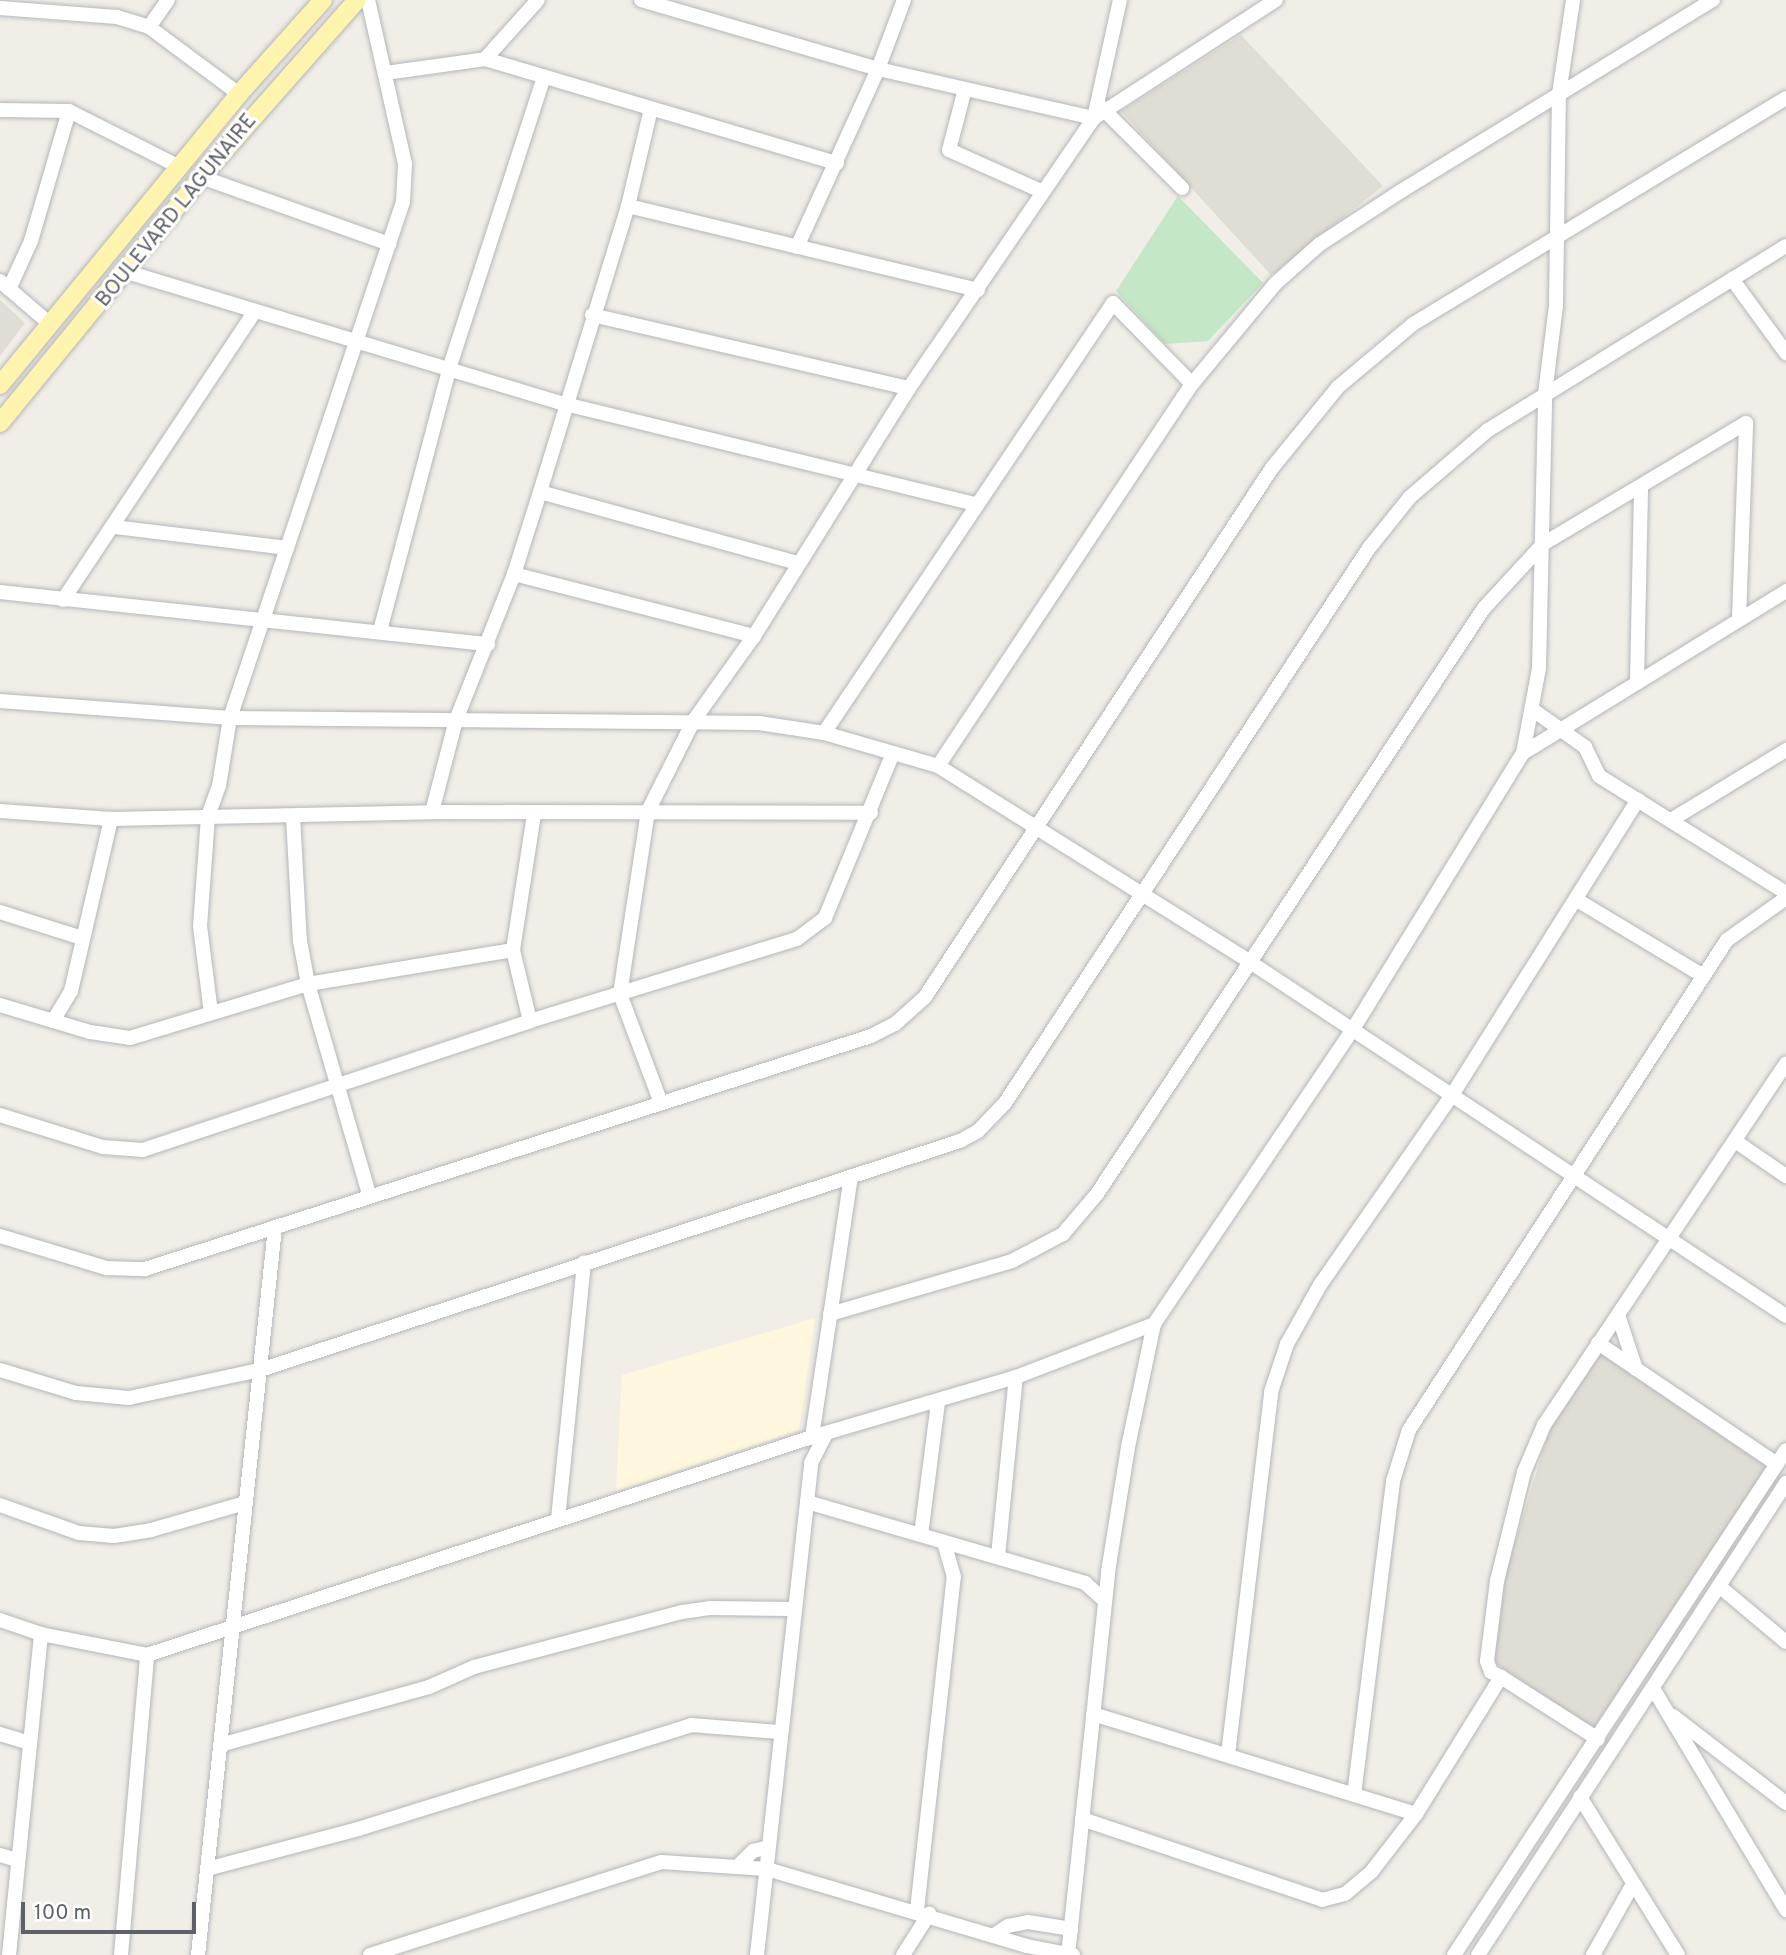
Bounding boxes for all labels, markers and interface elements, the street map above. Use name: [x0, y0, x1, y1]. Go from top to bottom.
street label: BOULEVARD LAGUNAIRE: [91, 109, 263, 313]
scale bar: [24, 1888, 200, 1932]
text: 100 m: [34, 1900, 91, 1927]

